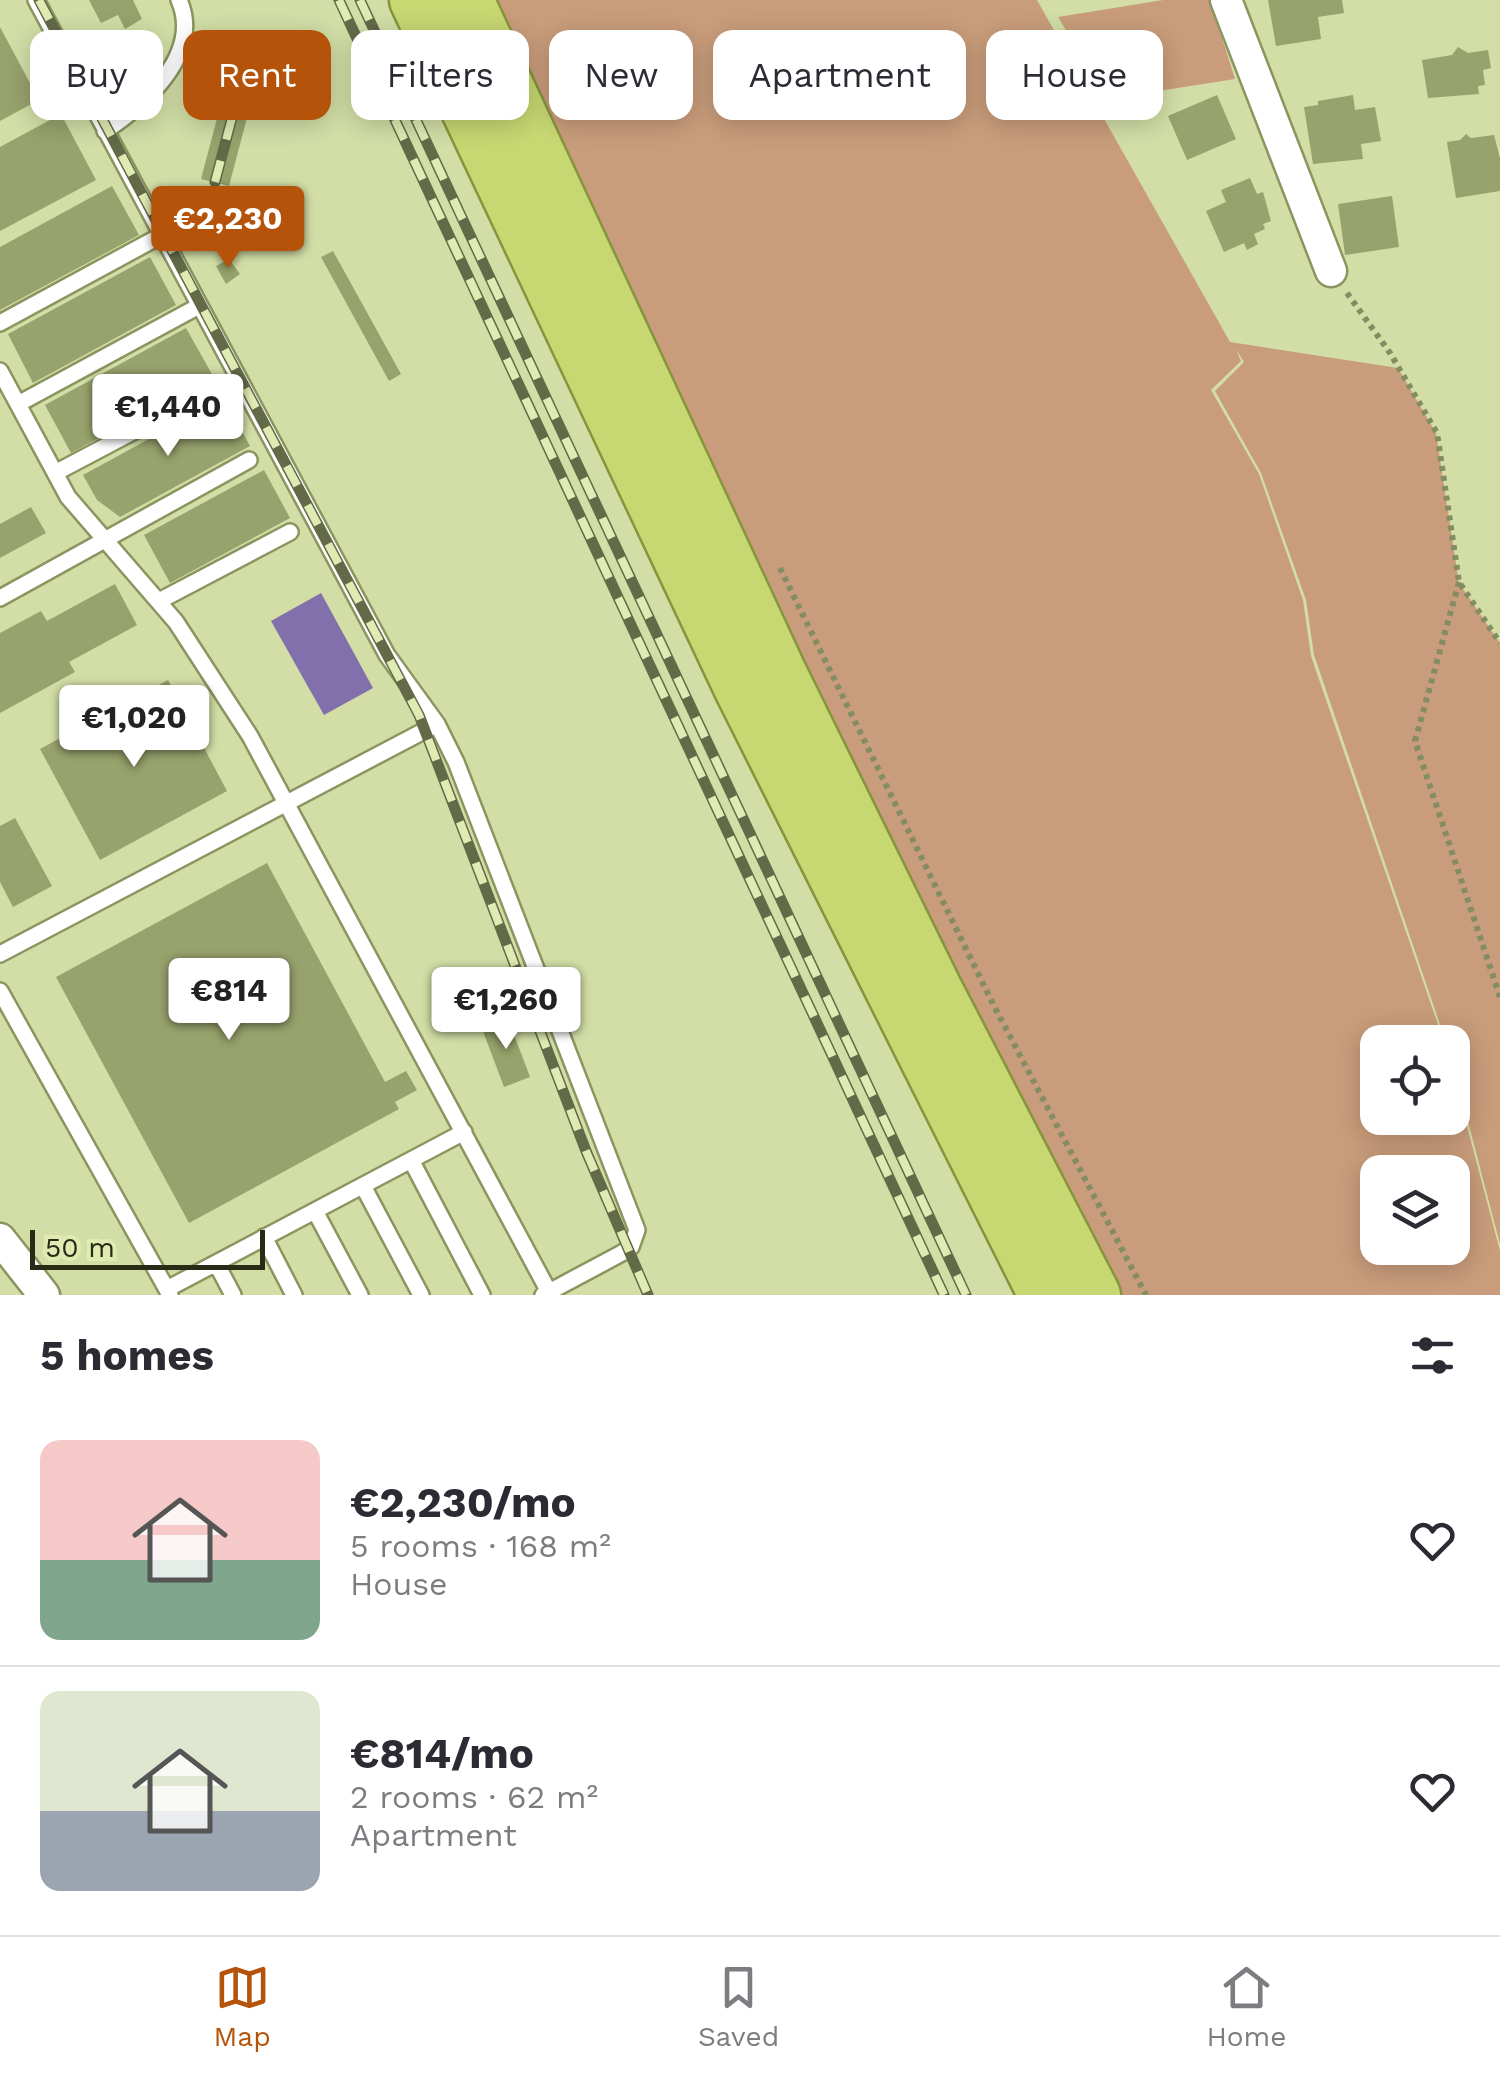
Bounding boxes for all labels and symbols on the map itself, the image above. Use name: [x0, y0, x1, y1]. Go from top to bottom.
pin: €2,230: [147, 186, 309, 271]
pin: €1,440: [87, 374, 249, 459]
pin: €1,020: [53, 685, 215, 770]
pin: €814: [170, 958, 288, 1043]
pin: €1,260: [425, 967, 587, 1052]
scale bar: [30, 1225, 265, 1270]

